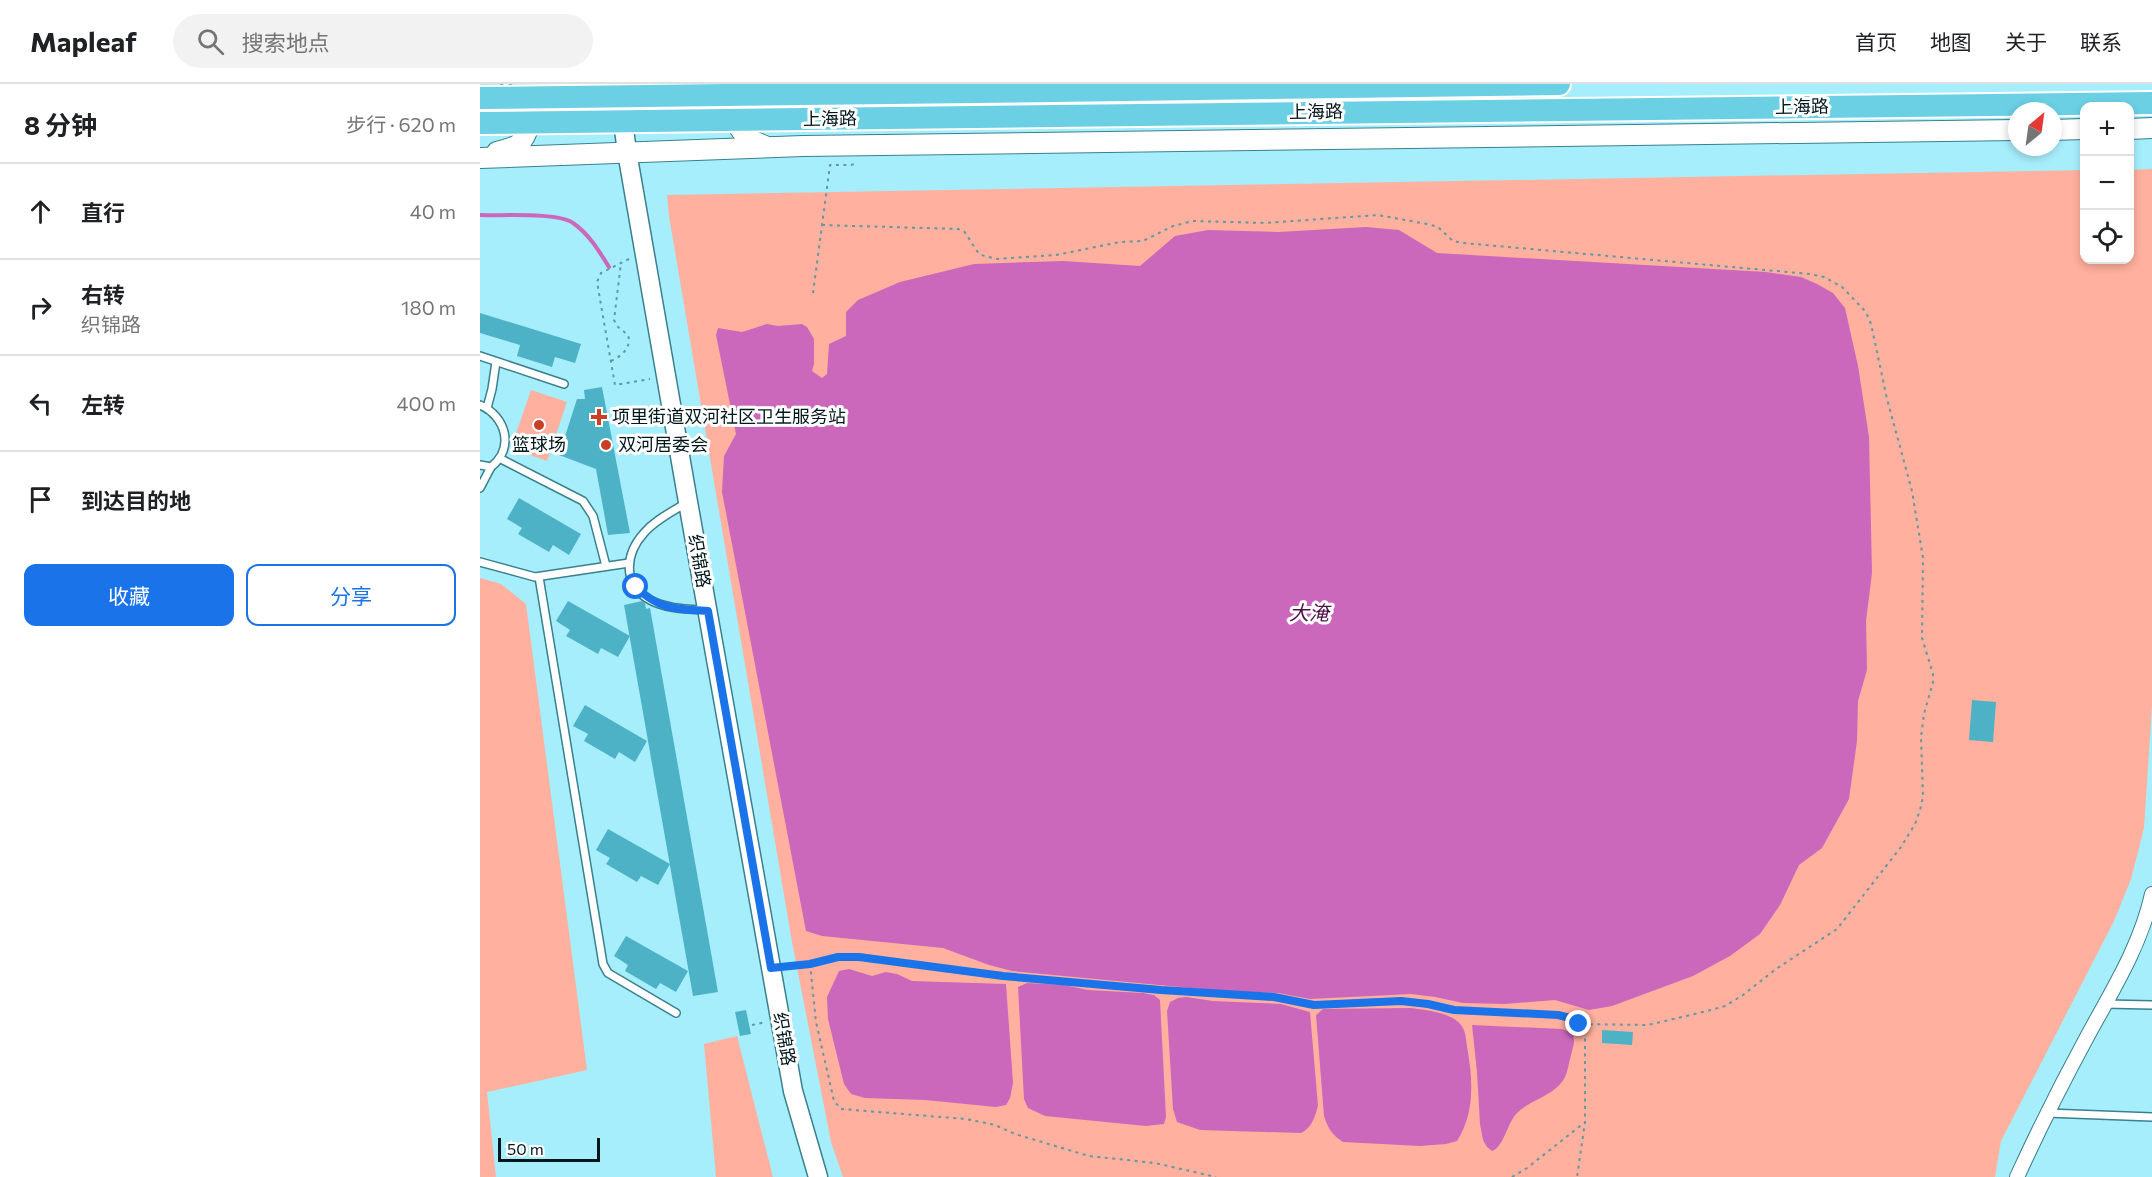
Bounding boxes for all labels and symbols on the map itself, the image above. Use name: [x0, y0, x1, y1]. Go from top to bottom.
street label: 上海路: [1775, 95, 1829, 117]
street label: 上海路: [1289, 100, 1343, 122]
north arrow: [2008, 102, 2062, 156]
street label: 上海路: [803, 107, 857, 129]
place label: 项里街道双河社区卫生服务站: [612, 405, 846, 427]
marker: 项里街道双河社区卫生服务站: [590, 408, 608, 426]
marker: 篮球场: [532, 418, 546, 432]
place label: 篮球场: [512, 433, 566, 455]
place label: 双河居委会: [618, 433, 708, 455]
marker: 双河居委会: [599, 438, 613, 452]
street label: 织锦路: [684, 532, 716, 589]
route start: [622, 573, 648, 599]
water label: 大淹: [1289, 600, 1332, 624]
street label: 织锦路: [769, 1010, 801, 1067]
route end: [1565, 1010, 1591, 1036]
scale bar: [498, 1135, 600, 1162]

